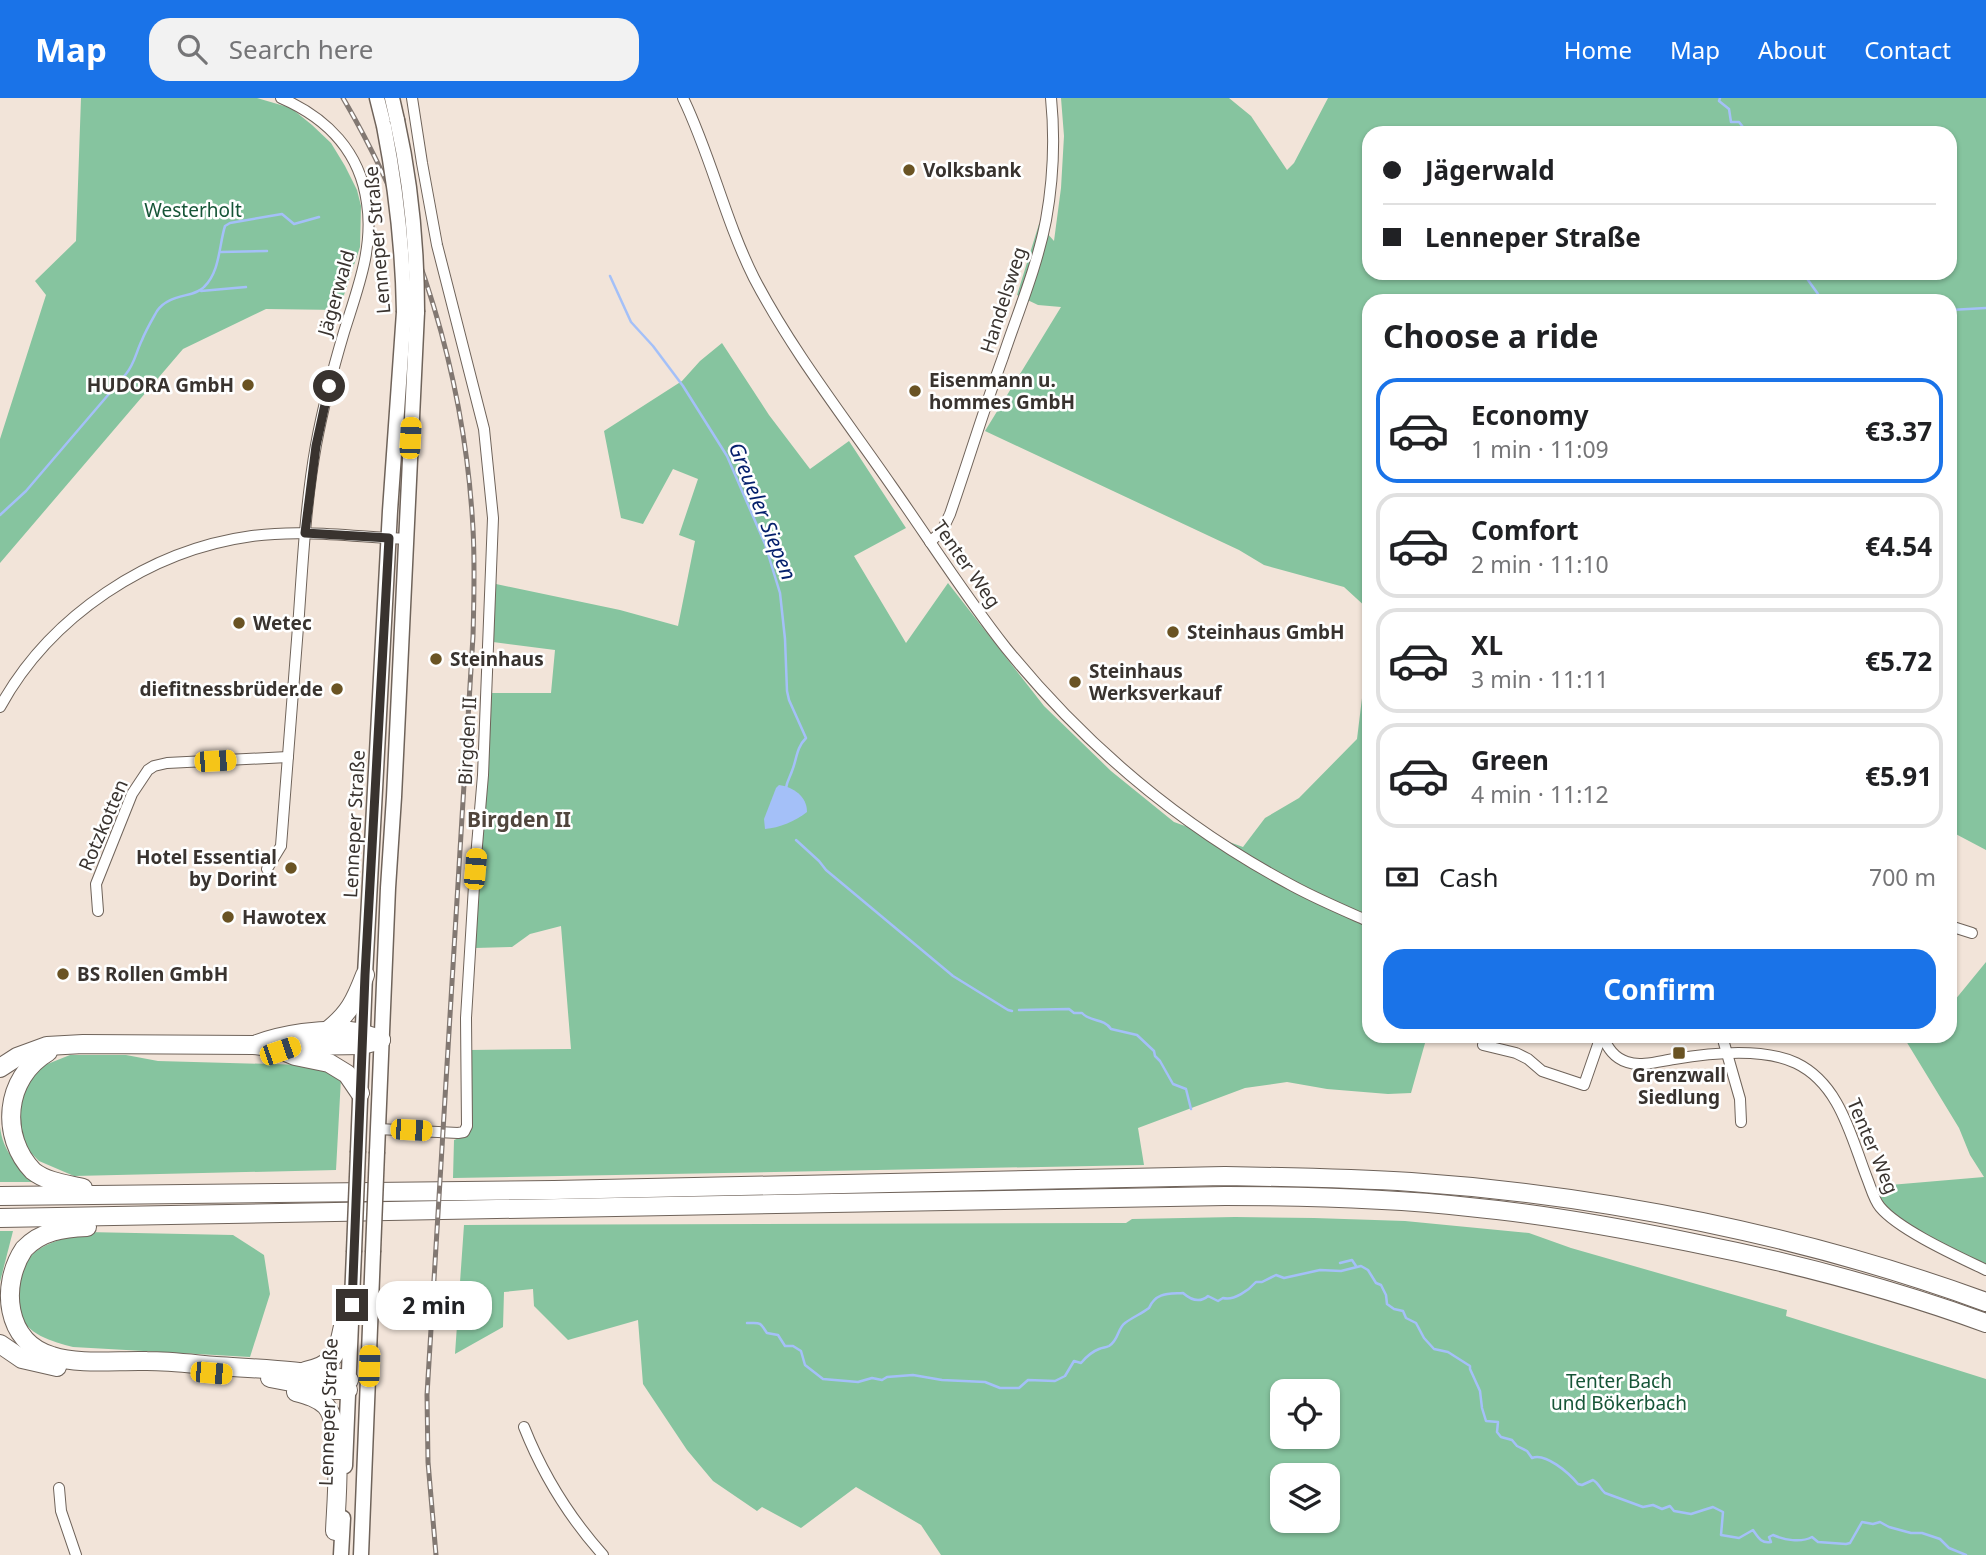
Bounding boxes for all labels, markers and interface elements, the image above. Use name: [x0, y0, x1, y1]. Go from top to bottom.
search box: [149, 18, 639, 81]
text: Map: [35, 27, 107, 72]
icon: search: [173, 30, 211, 68]
text: Search here: [229, 31, 373, 67]
text: Home: [1564, 33, 1632, 66]
text: Map: [1670, 33, 1720, 66]
text: About: [1758, 33, 1826, 66]
text: Contact: [1864, 33, 1951, 66]
text: Jägerwald: [1425, 152, 1555, 188]
place label: Volksbank: [923, 157, 1022, 183]
marker: Volksbank: [901, 162, 917, 178]
street label: Lenneper Straße: [358, 165, 396, 315]
park label: Westerholt: [144, 197, 242, 223]
text: Lenneper Straße: [1425, 219, 1641, 255]
street label: Handelsweg: [974, 244, 1032, 356]
street label: Jägerwald: [311, 247, 361, 341]
text: Choose a ride: [1383, 314, 1599, 357]
place label: Eisenmann u. hommes GmbH: [929, 367, 1075, 415]
route start: [313, 370, 345, 402]
place label: HUDORA GmbH: [87, 372, 234, 398]
marker: HUDORA GmbH: [240, 377, 256, 393]
marker: Eisenmann u. hommes GmbH: [907, 383, 923, 399]
text: Economy: [1471, 397, 1589, 433]
icon: car: [1387, 399, 1450, 462]
text: €3.37: [1865, 413, 1932, 449]
car: [399, 416, 422, 460]
text: 1 min · 11:09: [1471, 433, 1609, 465]
water label: Greueler Siepen: [723, 438, 803, 584]
text: Comfort: [1471, 512, 1579, 548]
icon: car: [1387, 514, 1450, 577]
street label: Tenter Weg: [927, 515, 1007, 613]
text: €4.54: [1865, 528, 1932, 564]
text: 2 min · 11:10: [1471, 548, 1609, 580]
place label: Wetec: [253, 610, 312, 636]
marker: Wetec: [231, 615, 247, 631]
place label: Steinhaus GmbH: [1187, 619, 1344, 645]
marker: Steinhaus GmbH: [1165, 624, 1181, 640]
text: XL: [1471, 627, 1503, 663]
icon: car: [1387, 629, 1450, 692]
text: €5.72: [1865, 643, 1932, 679]
place label: Steinhaus: [450, 646, 544, 672]
marker: Steinhaus: [428, 651, 444, 667]
place label: Steinhaus Werksverkauf: [1089, 658, 1223, 706]
text: 3 min · 11:11: [1471, 663, 1609, 695]
marker: Steinhaus Werksverkauf: [1067, 674, 1083, 690]
place label: diefitnessbrüder.de: [140, 676, 323, 702]
marker: diefitnessbrüder.de: [329, 681, 345, 697]
street label: Birgden II: [452, 696, 482, 786]
text: Green: [1471, 742, 1549, 778]
icon: car: [1387, 744, 1450, 807]
car: [194, 749, 237, 773]
street label: Lenneper Straße: [337, 749, 371, 899]
text: €5.91: [1865, 758, 1932, 794]
street label: Rotzkotten: [72, 775, 134, 875]
text: 4 min · 11:12: [1471, 778, 1609, 810]
district label: Birgden II: [467, 805, 571, 833]
place label: Hotel Essential by Dorint: [136, 844, 277, 892]
car: [463, 847, 488, 891]
icon: cash: [1383, 858, 1421, 896]
text: Cash: [1439, 859, 1499, 895]
marker: Hotel Essential by Dorint: [283, 860, 299, 876]
text: 700 m: [1869, 861, 1936, 893]
place label: Hawotex: [242, 904, 326, 930]
marker: Hawotex: [220, 909, 236, 925]
button: Confirm: [1383, 949, 1936, 1029]
place label: BS Rollen GmbH: [77, 961, 228, 987]
marker: BS Rollen GmbH: [55, 966, 71, 982]
car: [257, 1034, 304, 1068]
marker: Grenzwall Siedlung: [1671, 1045, 1687, 1061]
place label: Grenzwall Siedlung: [1632, 1062, 1726, 1110]
street label: Tenter Weg: [1841, 1094, 1905, 1198]
car: [390, 1118, 433, 1142]
callout: 2 min: [376, 1280, 492, 1330]
route end: [336, 1289, 368, 1321]
text: 2 min: [402, 1289, 466, 1321]
street label: Lenneper Straße: [312, 1337, 344, 1487]
car: [358, 1345, 381, 1387]
car: [190, 1361, 233, 1385]
park label: Tenter Bach und Bökerbach: [1551, 1368, 1687, 1416]
map controls: [1270, 1379, 1340, 1533]
button: locate: [1270, 1379, 1340, 1449]
button: layers: [1270, 1463, 1340, 1533]

